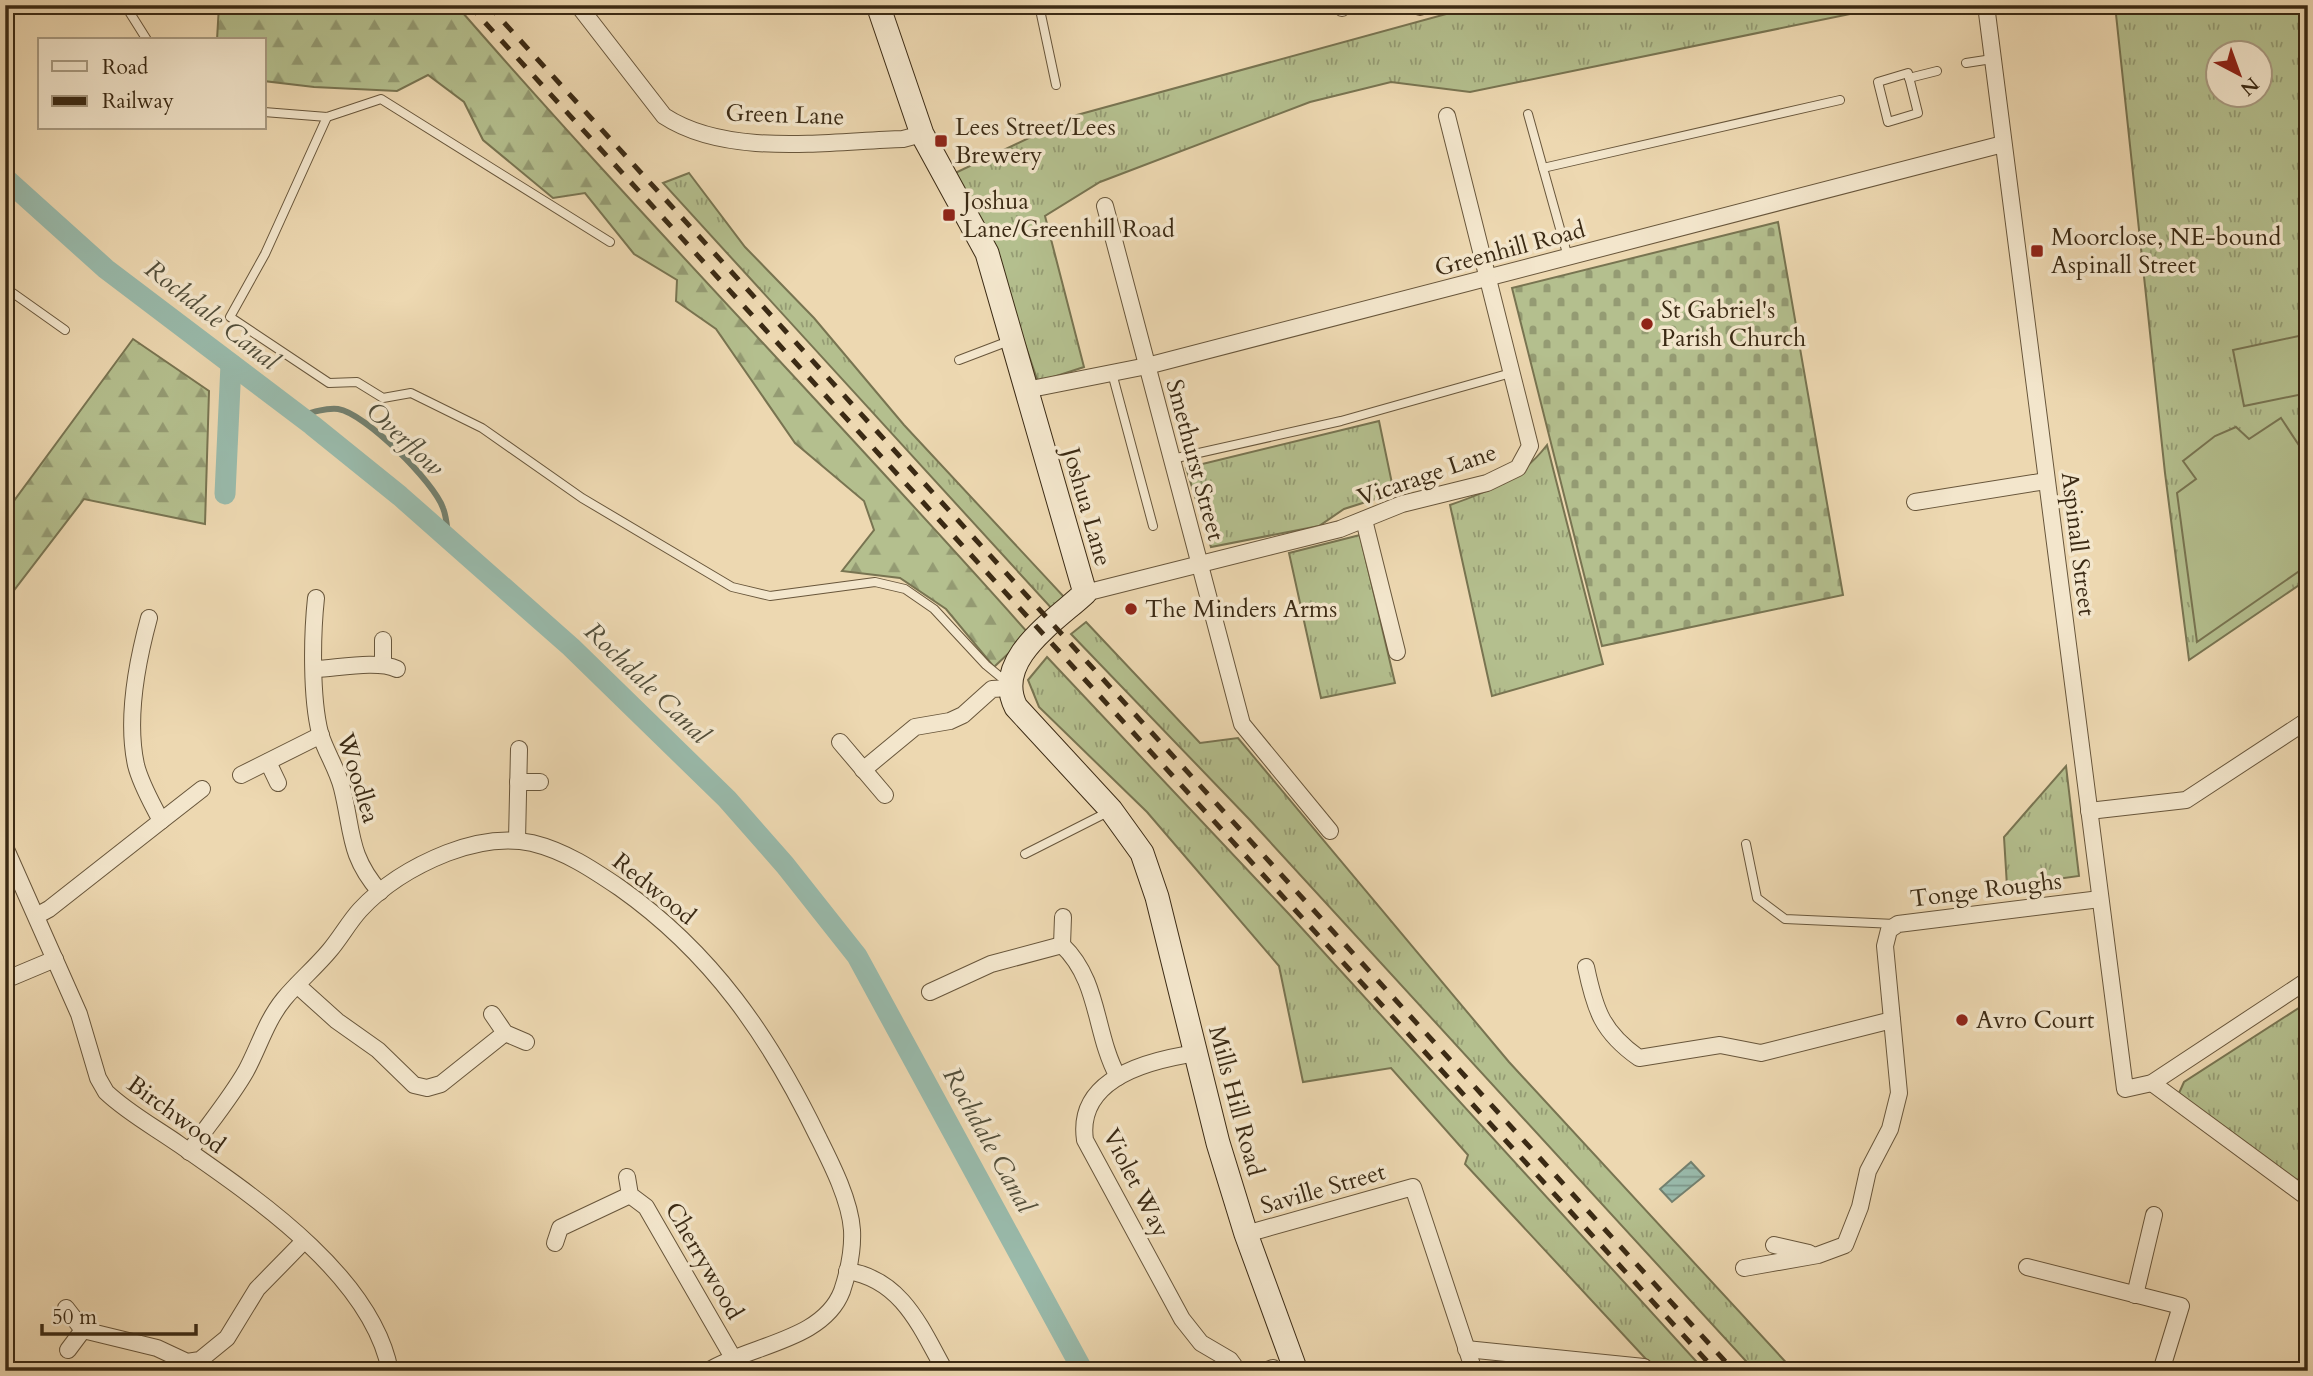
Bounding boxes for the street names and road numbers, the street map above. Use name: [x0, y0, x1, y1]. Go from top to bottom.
street label: Green Lane: [725, 96, 845, 134]
street label: Greenhill Road: [1431, 213, 1589, 285]
street label: Smethurst Street: [1158, 376, 1232, 545]
street label: Vicarage Lane: [1353, 436, 1501, 514]
street label: Joshua Lane: [1054, 441, 1120, 570]
street label: Aspinall Street: [2053, 470, 2103, 618]
street label: Woodlea: [328, 728, 387, 828]
street label: Redwood: [605, 845, 703, 933]
street label: Tonge Roughs: [1908, 864, 2064, 916]
street label: Mills Hill Road: [1200, 1022, 1272, 1180]
street label: Birchwood: [120, 1068, 232, 1162]
street label: Violet Way: [1095, 1123, 1178, 1243]
street label: Saville Street: [1257, 1155, 1390, 1223]
street label: Cherrywood: [657, 1196, 751, 1326]

